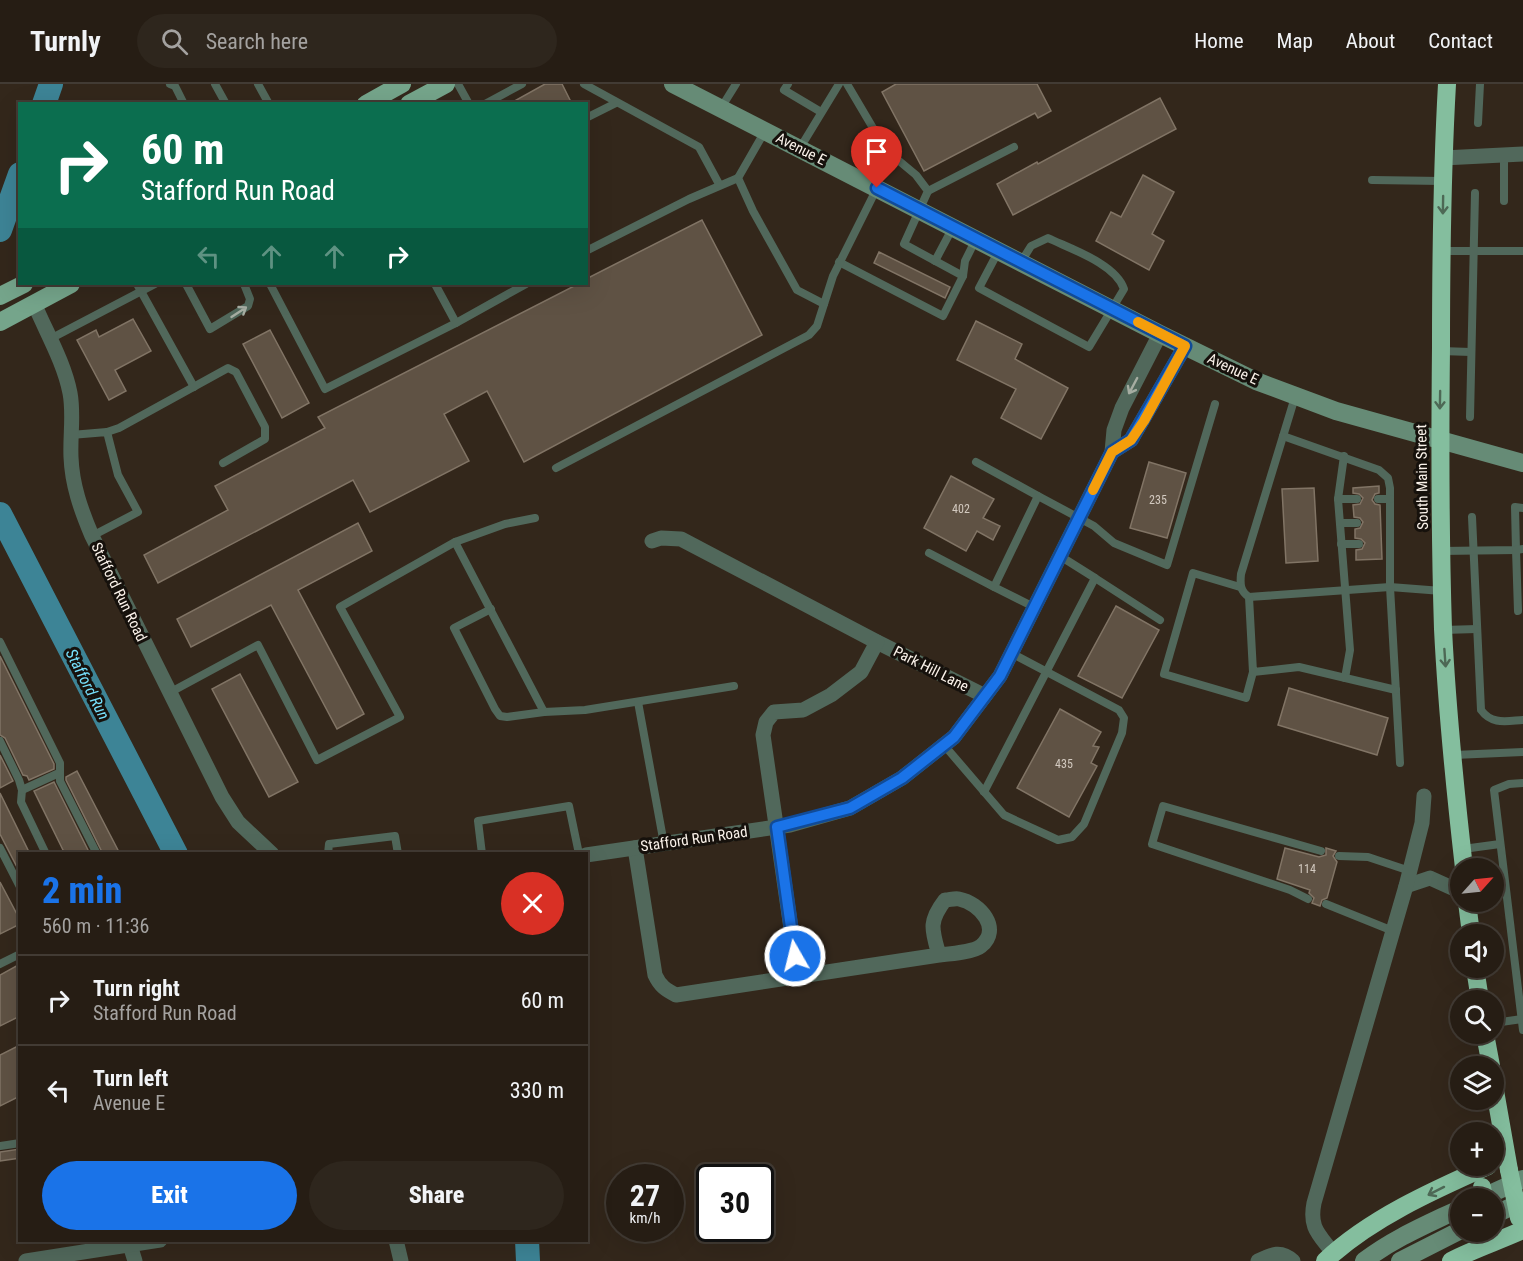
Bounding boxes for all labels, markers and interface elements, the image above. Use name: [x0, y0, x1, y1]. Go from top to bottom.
search box: [137, 14, 557, 68]
text: Turnly: [30, 25, 101, 58]
icon: search: [158, 25, 191, 58]
text: Search here: [206, 29, 308, 54]
text: Home: [1194, 29, 1244, 53]
text: Map: [1277, 29, 1313, 53]
text: About: [1346, 29, 1395, 53]
text: Contact: [1428, 29, 1493, 53]
text: 60 m: [141, 125, 224, 174]
icon: right: [42, 126, 120, 204]
pin: [851, 126, 902, 188]
street label: Avenue E: [773, 129, 829, 169]
icon: arrive: [860, 135, 893, 168]
text: Stafford Run Road: [141, 175, 335, 207]
one-way arrow: [1437, 195, 1448, 215]
icon: left: [192, 240, 225, 273]
icon: ahead: [255, 240, 288, 273]
icon: ahead: [318, 240, 351, 273]
icon: right: [381, 240, 414, 273]
one-way arrow: [231, 305, 248, 318]
street label: Avenue E: [1205, 349, 1261, 389]
one-way arrow: [1127, 377, 1139, 394]
one-way arrow: [1434, 390, 1446, 410]
street label: South Main Street: [1412, 424, 1432, 530]
house number: 235: [1149, 493, 1167, 507]
house number: 402: [952, 502, 970, 516]
street label: Stafford Run Road: [87, 540, 151, 644]
street label: Park Hill Lane: [890, 642, 972, 696]
water label: Stafford Run: [62, 646, 113, 723]
one-way arrow: [1440, 648, 1451, 668]
house number: 435: [1055, 757, 1073, 771]
street label: Stafford Run Road: [639, 823, 749, 855]
north arrow: [1450, 858, 1504, 912]
map controls: [1450, 858, 1504, 1242]
house number: 114: [1298, 862, 1316, 876]
text: 2 min: [42, 870, 122, 912]
button: close: [501, 872, 564, 935]
text: 560 m · 11:36: [42, 914, 149, 938]
position arrow: [763, 924, 827, 988]
button: sound: [1450, 924, 1504, 978]
text: Turn right: [93, 976, 180, 1001]
icon: right: [42, 984, 75, 1017]
text: 60 m: [521, 988, 564, 1013]
button: search: [1450, 990, 1504, 1044]
text: Stafford Run Road: [93, 1001, 237, 1025]
button: layers: [1450, 1056, 1504, 1110]
text: Turn left: [93, 1066, 168, 1091]
icon: left: [42, 1074, 75, 1107]
text: 330 m: [510, 1078, 564, 1103]
text: Avenue E: [93, 1091, 165, 1115]
button: +: [1450, 1122, 1504, 1176]
button: Exit: [42, 1161, 297, 1230]
button: Share: [309, 1161, 564, 1230]
speed limit sign: 30: [696, 1164, 774, 1242]
text: 27: [630, 1178, 660, 1213]
one-way arrow: [1428, 1185, 1445, 1197]
button: −: [1450, 1188, 1504, 1242]
text: km/h: [630, 1209, 660, 1227]

